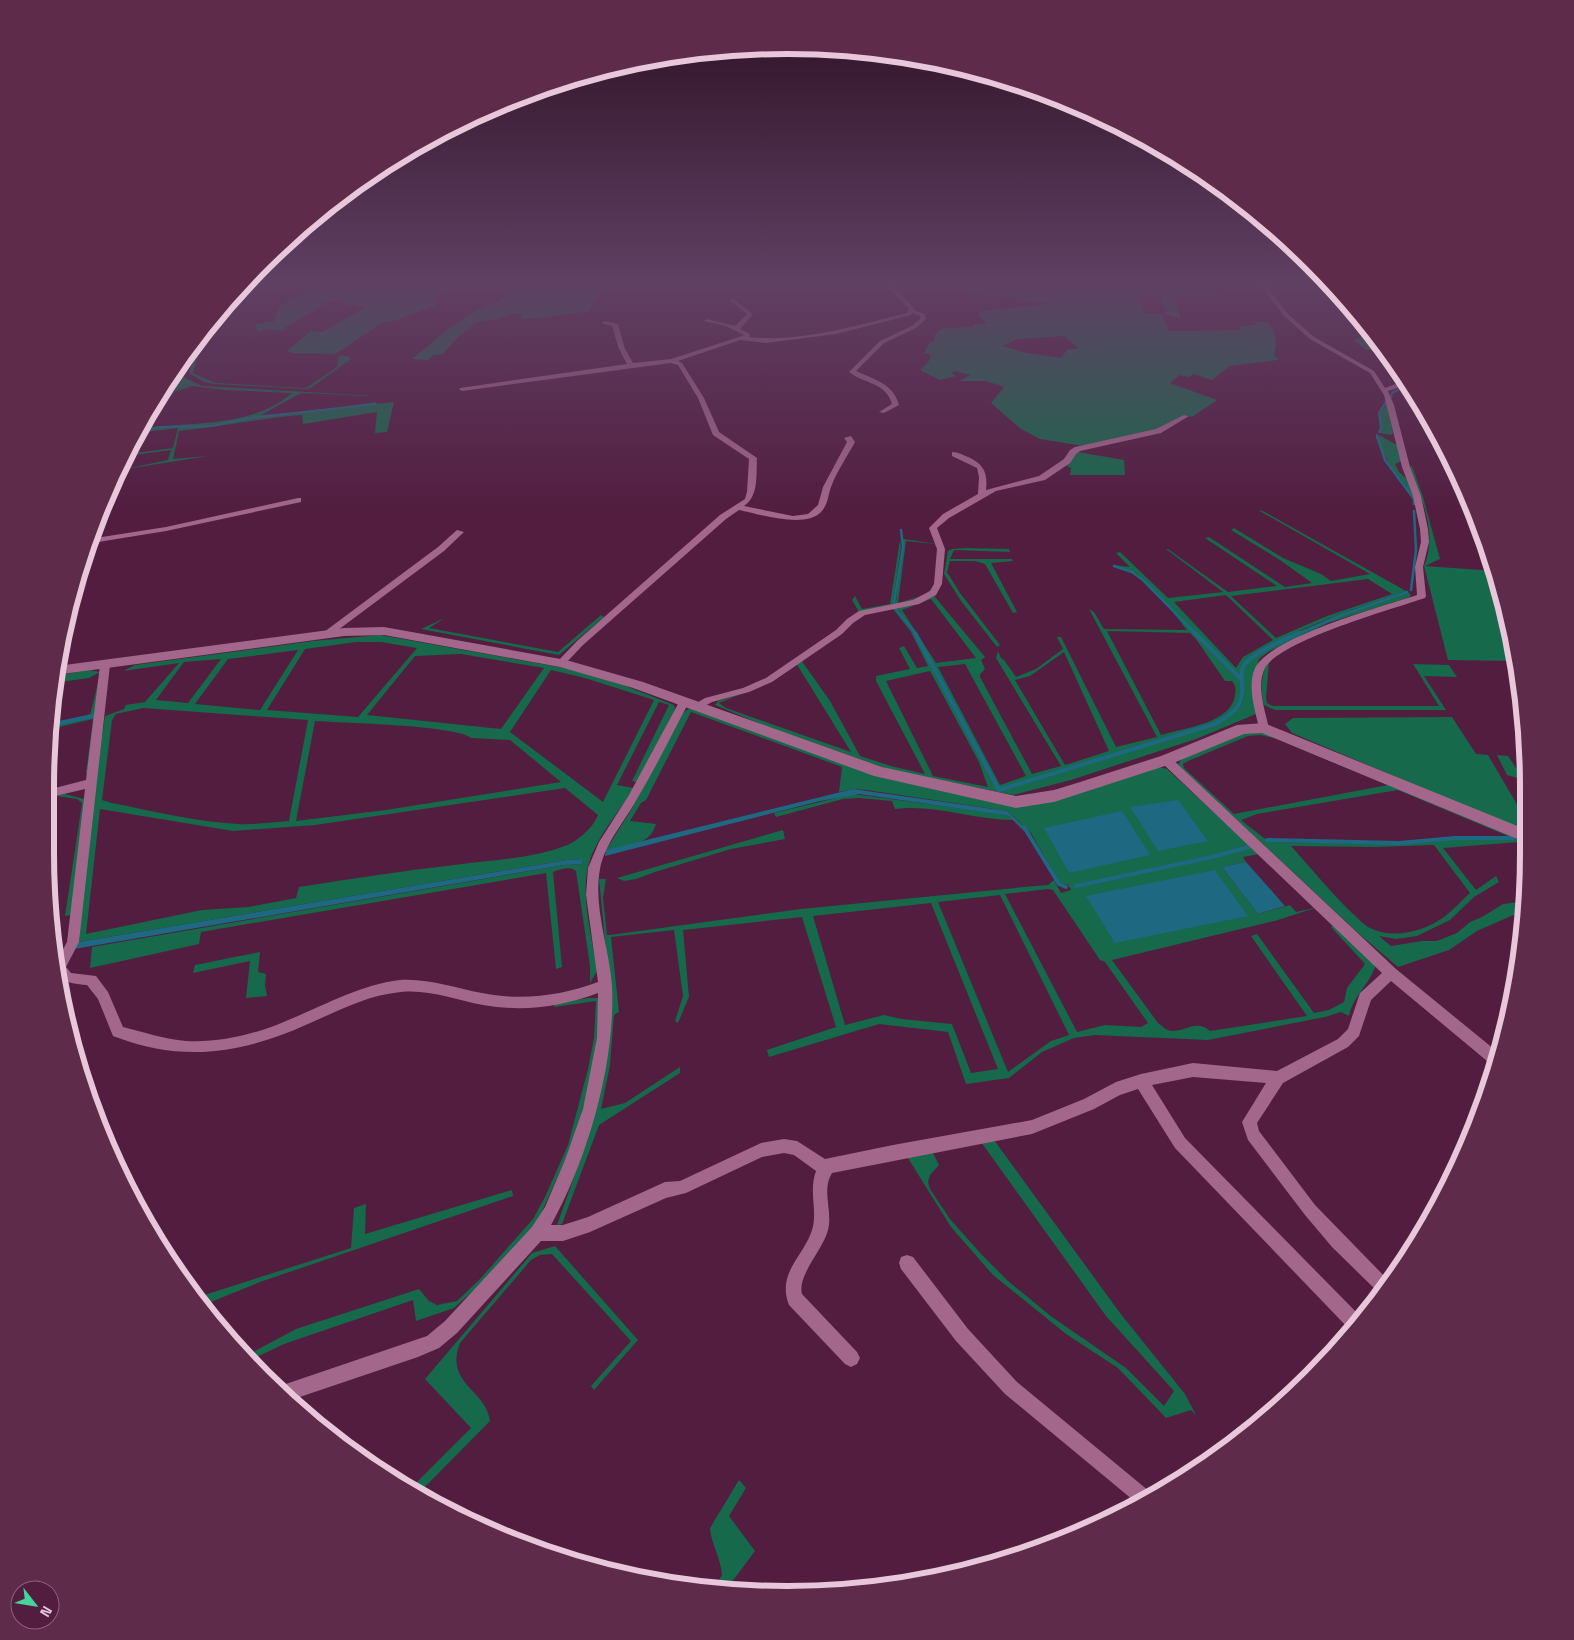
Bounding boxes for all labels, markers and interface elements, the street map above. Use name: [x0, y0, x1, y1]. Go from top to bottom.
north arrow: [10, 1580, 60, 1630]
text: N: [36, 1603, 56, 1620]

